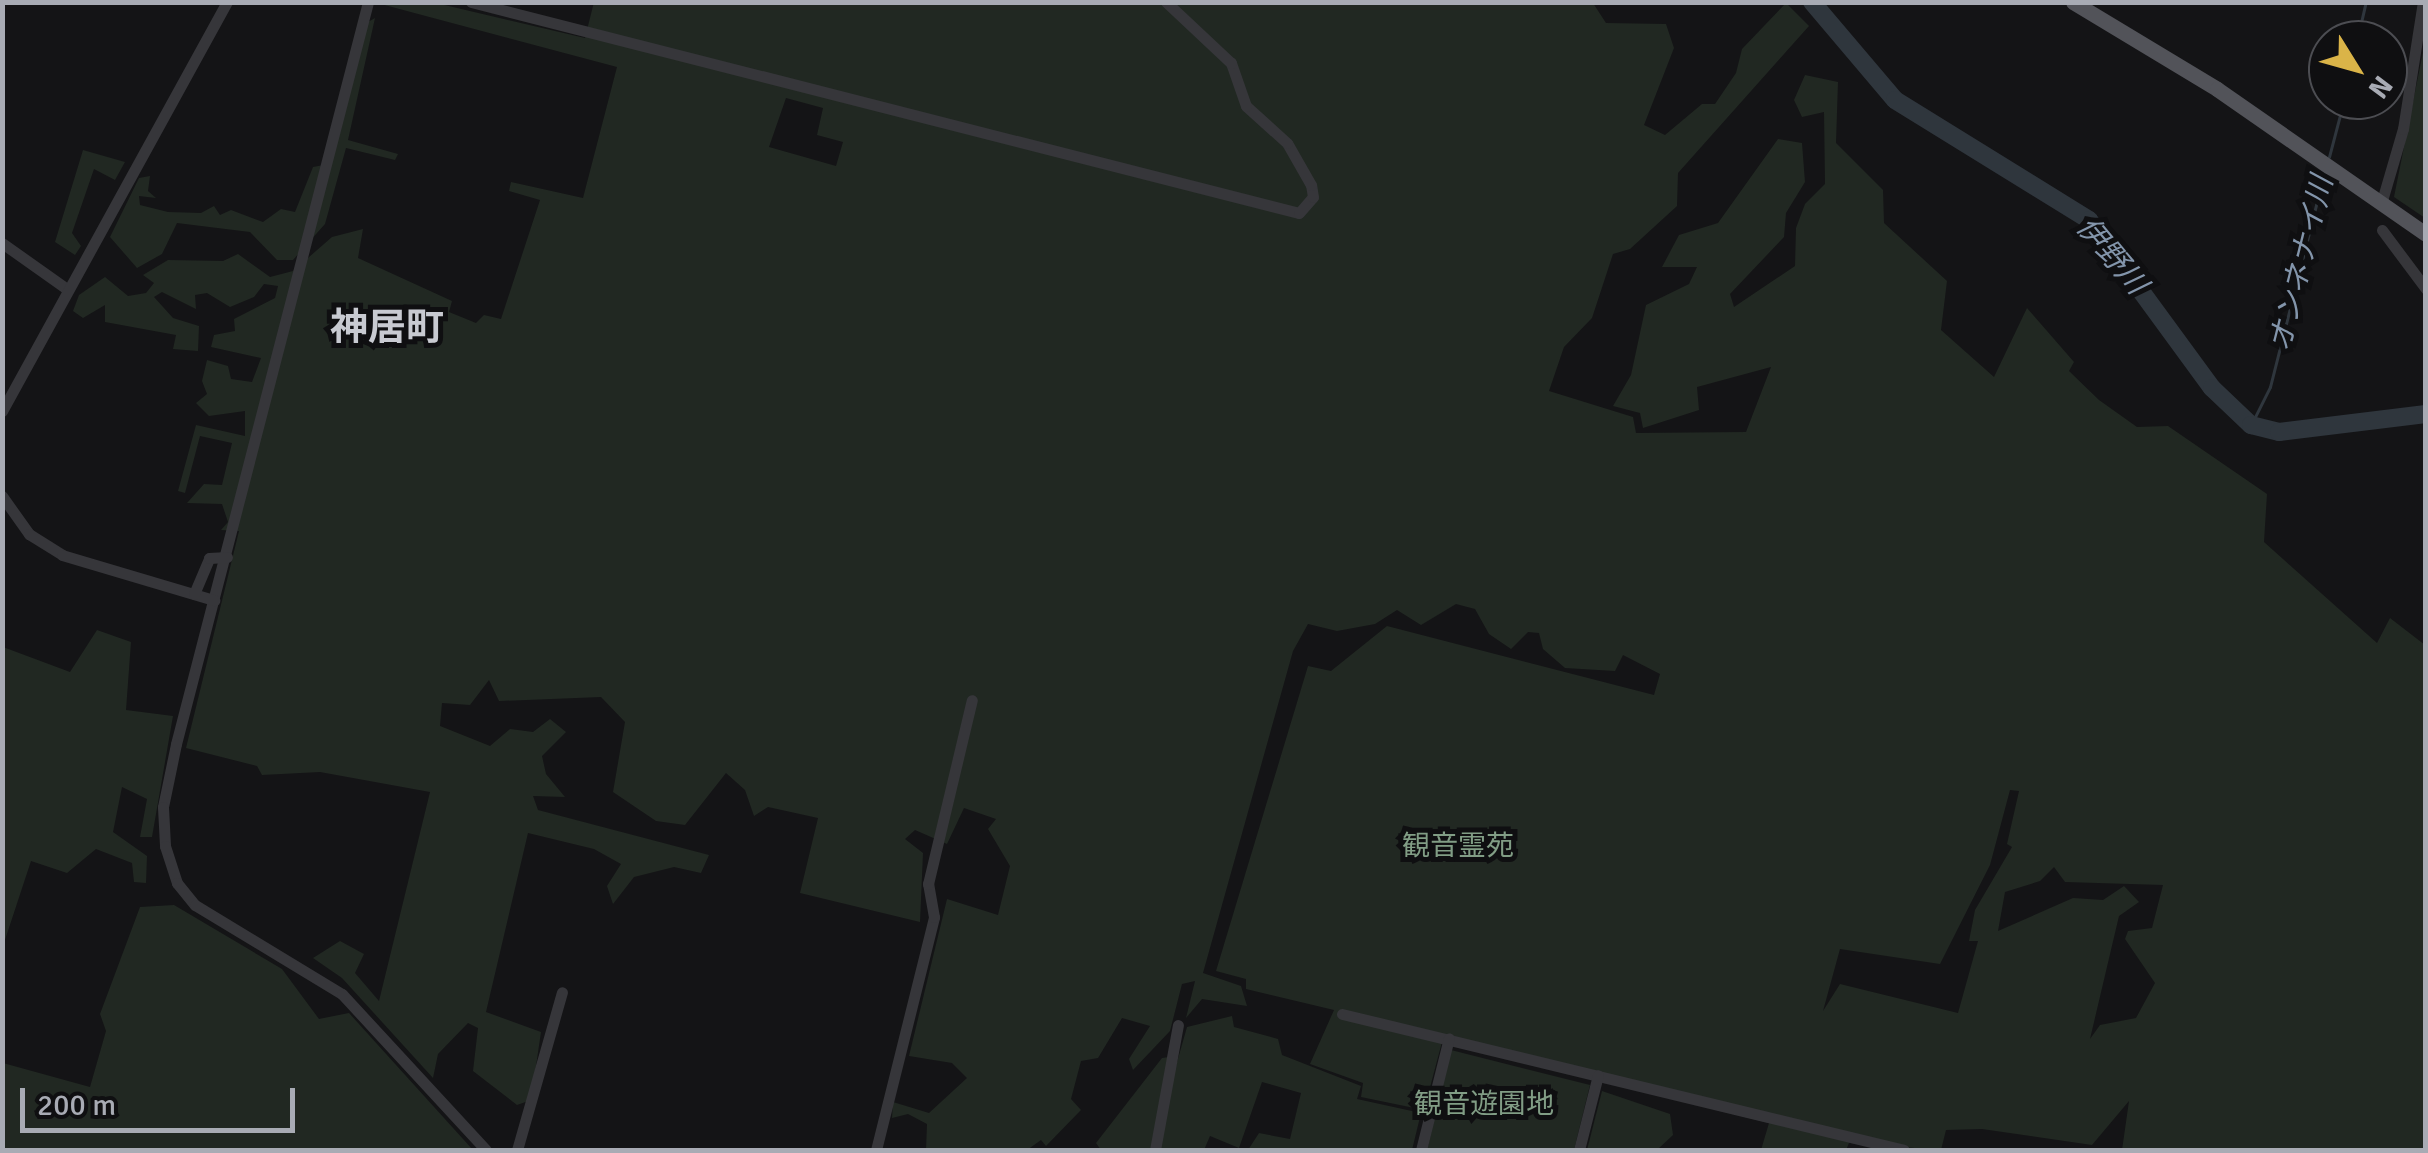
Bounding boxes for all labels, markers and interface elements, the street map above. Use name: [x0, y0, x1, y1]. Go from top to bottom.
north arrow: [2308, 20, 2408, 120]
text: N: [2361, 69, 2400, 105]
water label: オンネナイ川: [2263, 172, 2341, 356]
water label: 伊野川: [2068, 210, 2154, 302]
district label: 神居町: [330, 305, 444, 351]
park label: 観音霊苑: [1402, 829, 1514, 863]
scale bar: [25, 1068, 300, 1130]
text: 200 m: [37, 1087, 116, 1124]
park label: 観音遊園地: [1414, 1087, 1554, 1121]

